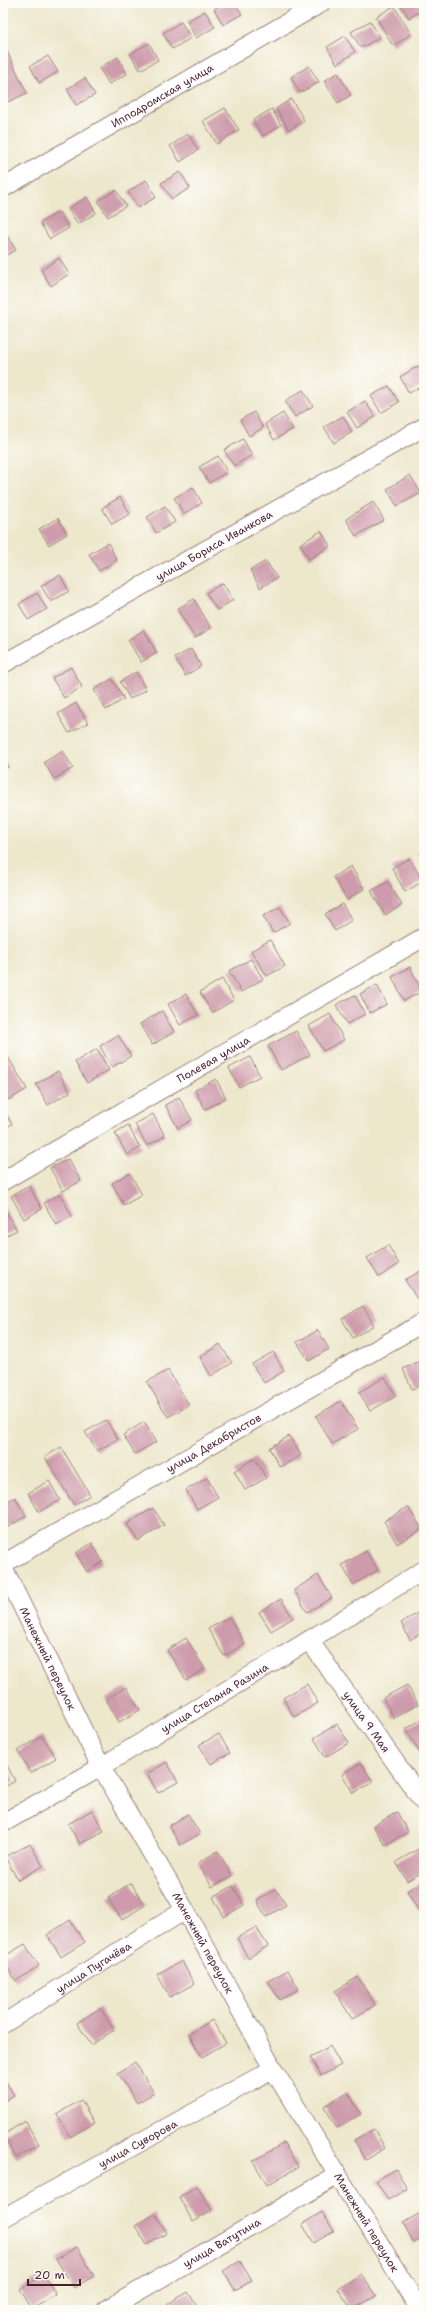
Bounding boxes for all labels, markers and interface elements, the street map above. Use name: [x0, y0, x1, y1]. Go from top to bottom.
street label: Ипподромская улица: [108, 60, 216, 131]
street label: улица Бориса Иванкова: [153, 506, 275, 584]
street label: Полевая улица: [174, 1032, 253, 1086]
street label: улица Декабристов: [164, 1410, 264, 1476]
street label: Манежный переулок: [16, 1604, 80, 1713]
street label: улица Степана Разина: [158, 1659, 271, 1736]
street label: улица 9 Мая: [340, 1688, 394, 1755]
street label: Манежный переулок: [169, 1890, 237, 1996]
street label: улица Пугачёва: [53, 1938, 134, 1996]
street label: улица Суворова: [96, 2116, 180, 2171]
street label: Манежный переулок: [331, 2170, 403, 2275]
street label: улица Ватутина: [180, 2214, 263, 2271]
scale bar: [28, 2261, 80, 2287]
text: 20 m: [34, 2267, 65, 2283]

